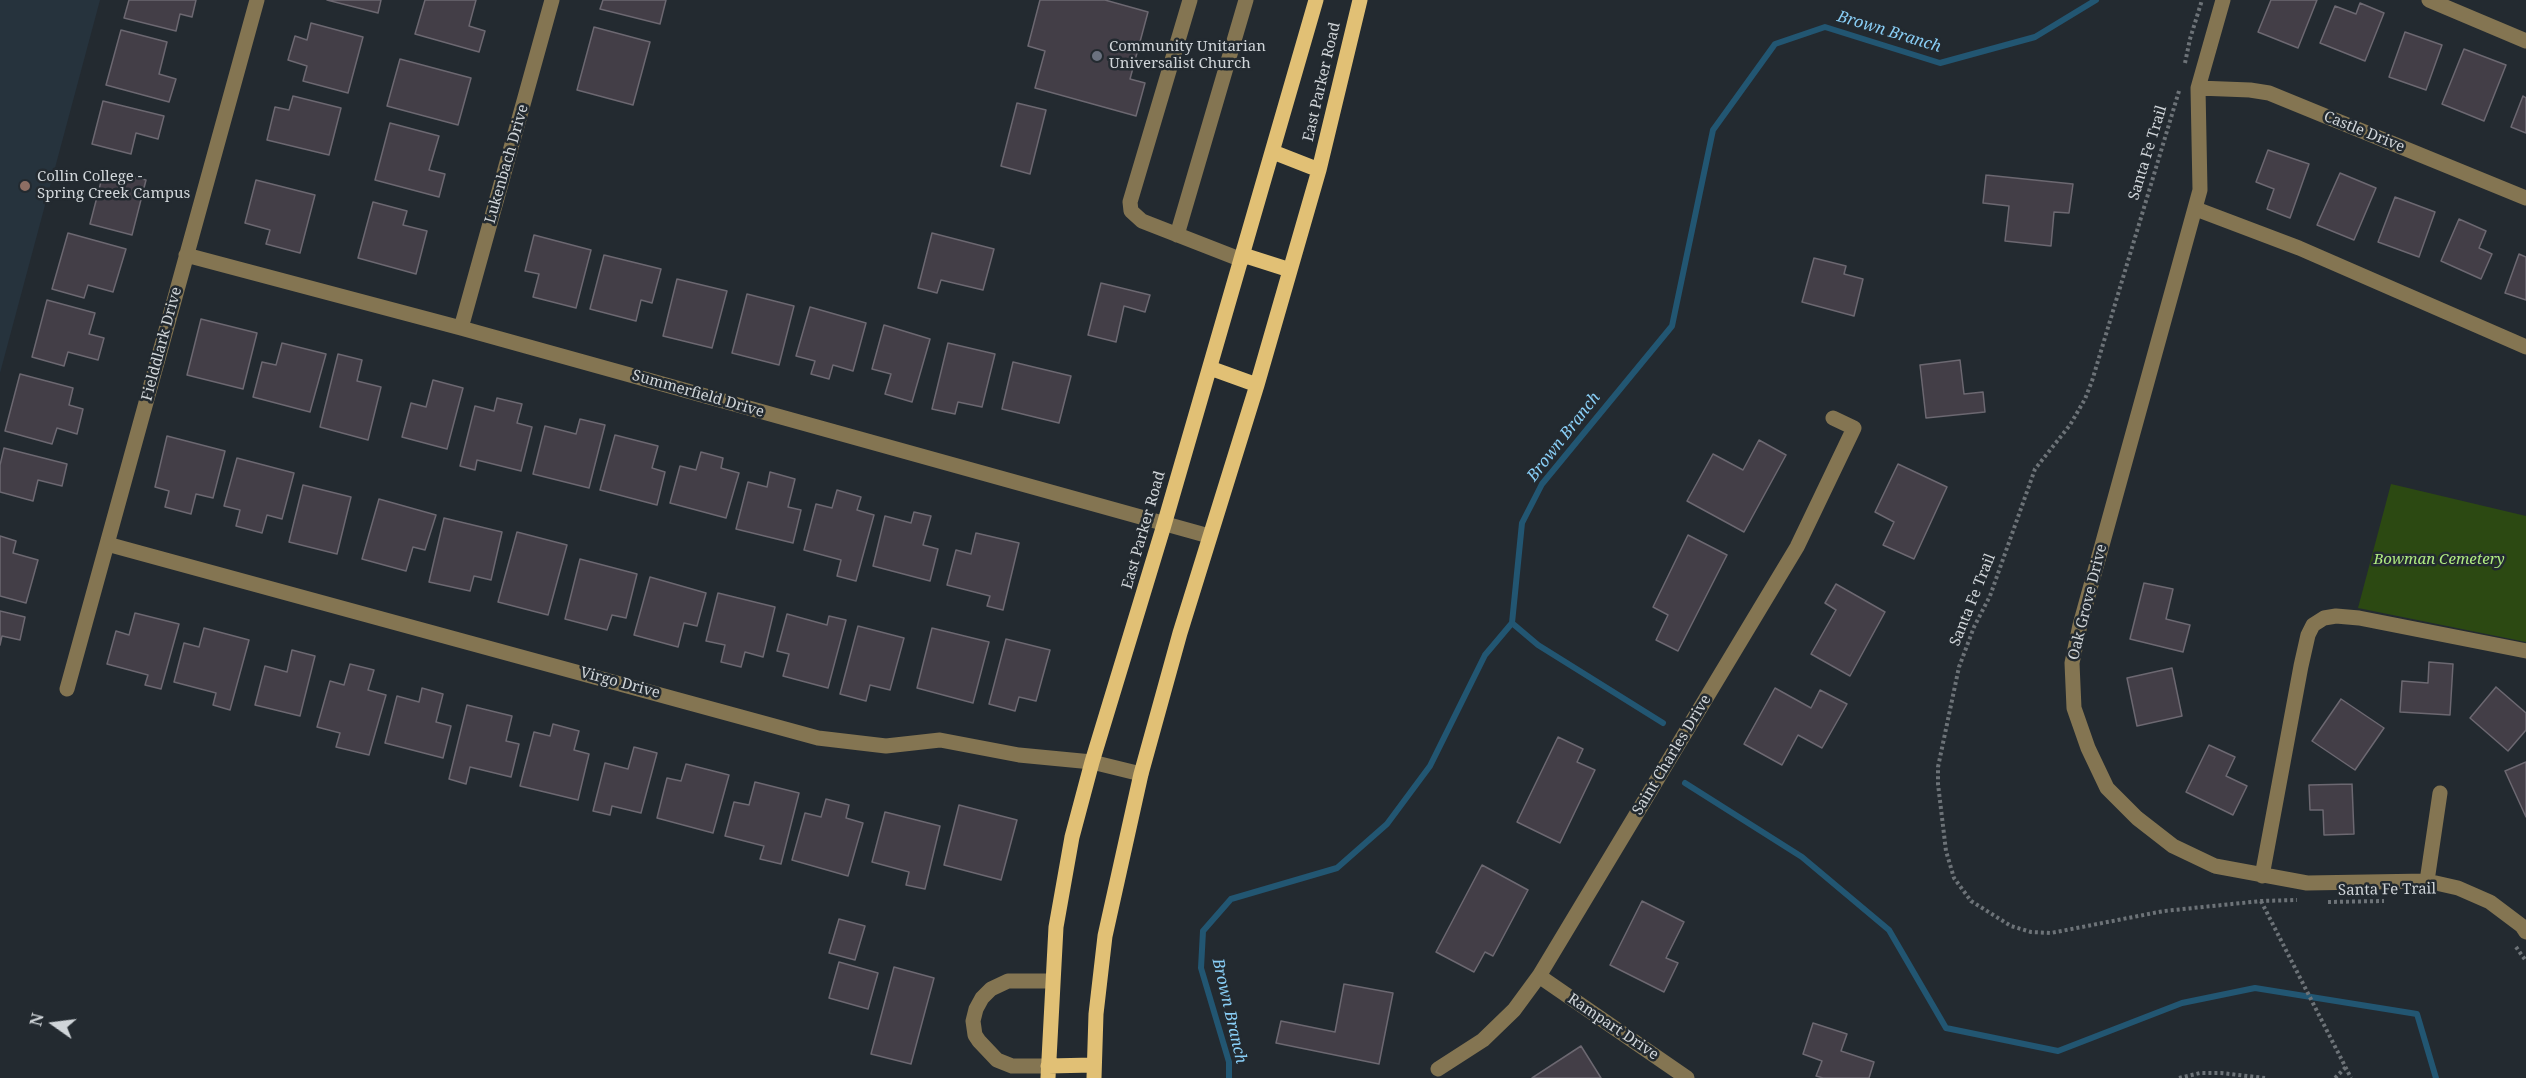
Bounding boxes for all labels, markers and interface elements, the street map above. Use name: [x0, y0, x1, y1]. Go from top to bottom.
water label: Brown Branch: [1835, 7, 1943, 57]
street label: East Parker Road: [1300, 21, 1344, 143]
place label: Community Unitarian Universalist Church: [1109, 38, 1266, 73]
marker: Community Unitarian Universalist Church: [1090, 49, 1104, 63]
street label: Lukenbach Drive: [481, 102, 533, 226]
street label: Santa Fe Trail: [2125, 104, 2171, 202]
street label: Castle Drive: [2321, 108, 2407, 156]
place label: Collin College - Spring Creek Campus: [37, 168, 190, 203]
marker: Collin College - Spring Creek Campus: [18, 179, 32, 193]
street label: Fielddlark Drive: [138, 285, 186, 403]
street label: Summerfield Drive: [630, 367, 766, 421]
water label: Brown Branch: [1523, 389, 1605, 485]
street label: East Parker Road: [1119, 469, 1169, 591]
street label: Oak Grove Drive: [2065, 542, 2111, 662]
street label: Santa Fe Trail: [1946, 551, 2000, 649]
park label: Bowman Cemetery: [2373, 551, 2505, 569]
street label: Virgo Drive: [578, 664, 662, 702]
street label: Saint Charles Drive: [1629, 692, 1715, 818]
street label: Santa Fe Trail: [2338, 880, 2436, 900]
water label: Brown Branch: [1208, 956, 1250, 1066]
street label: Rampart Drive: [1564, 990, 1662, 1064]
north arrow: [24, 994, 84, 1054]
text: N: [24, 1011, 49, 1028]

